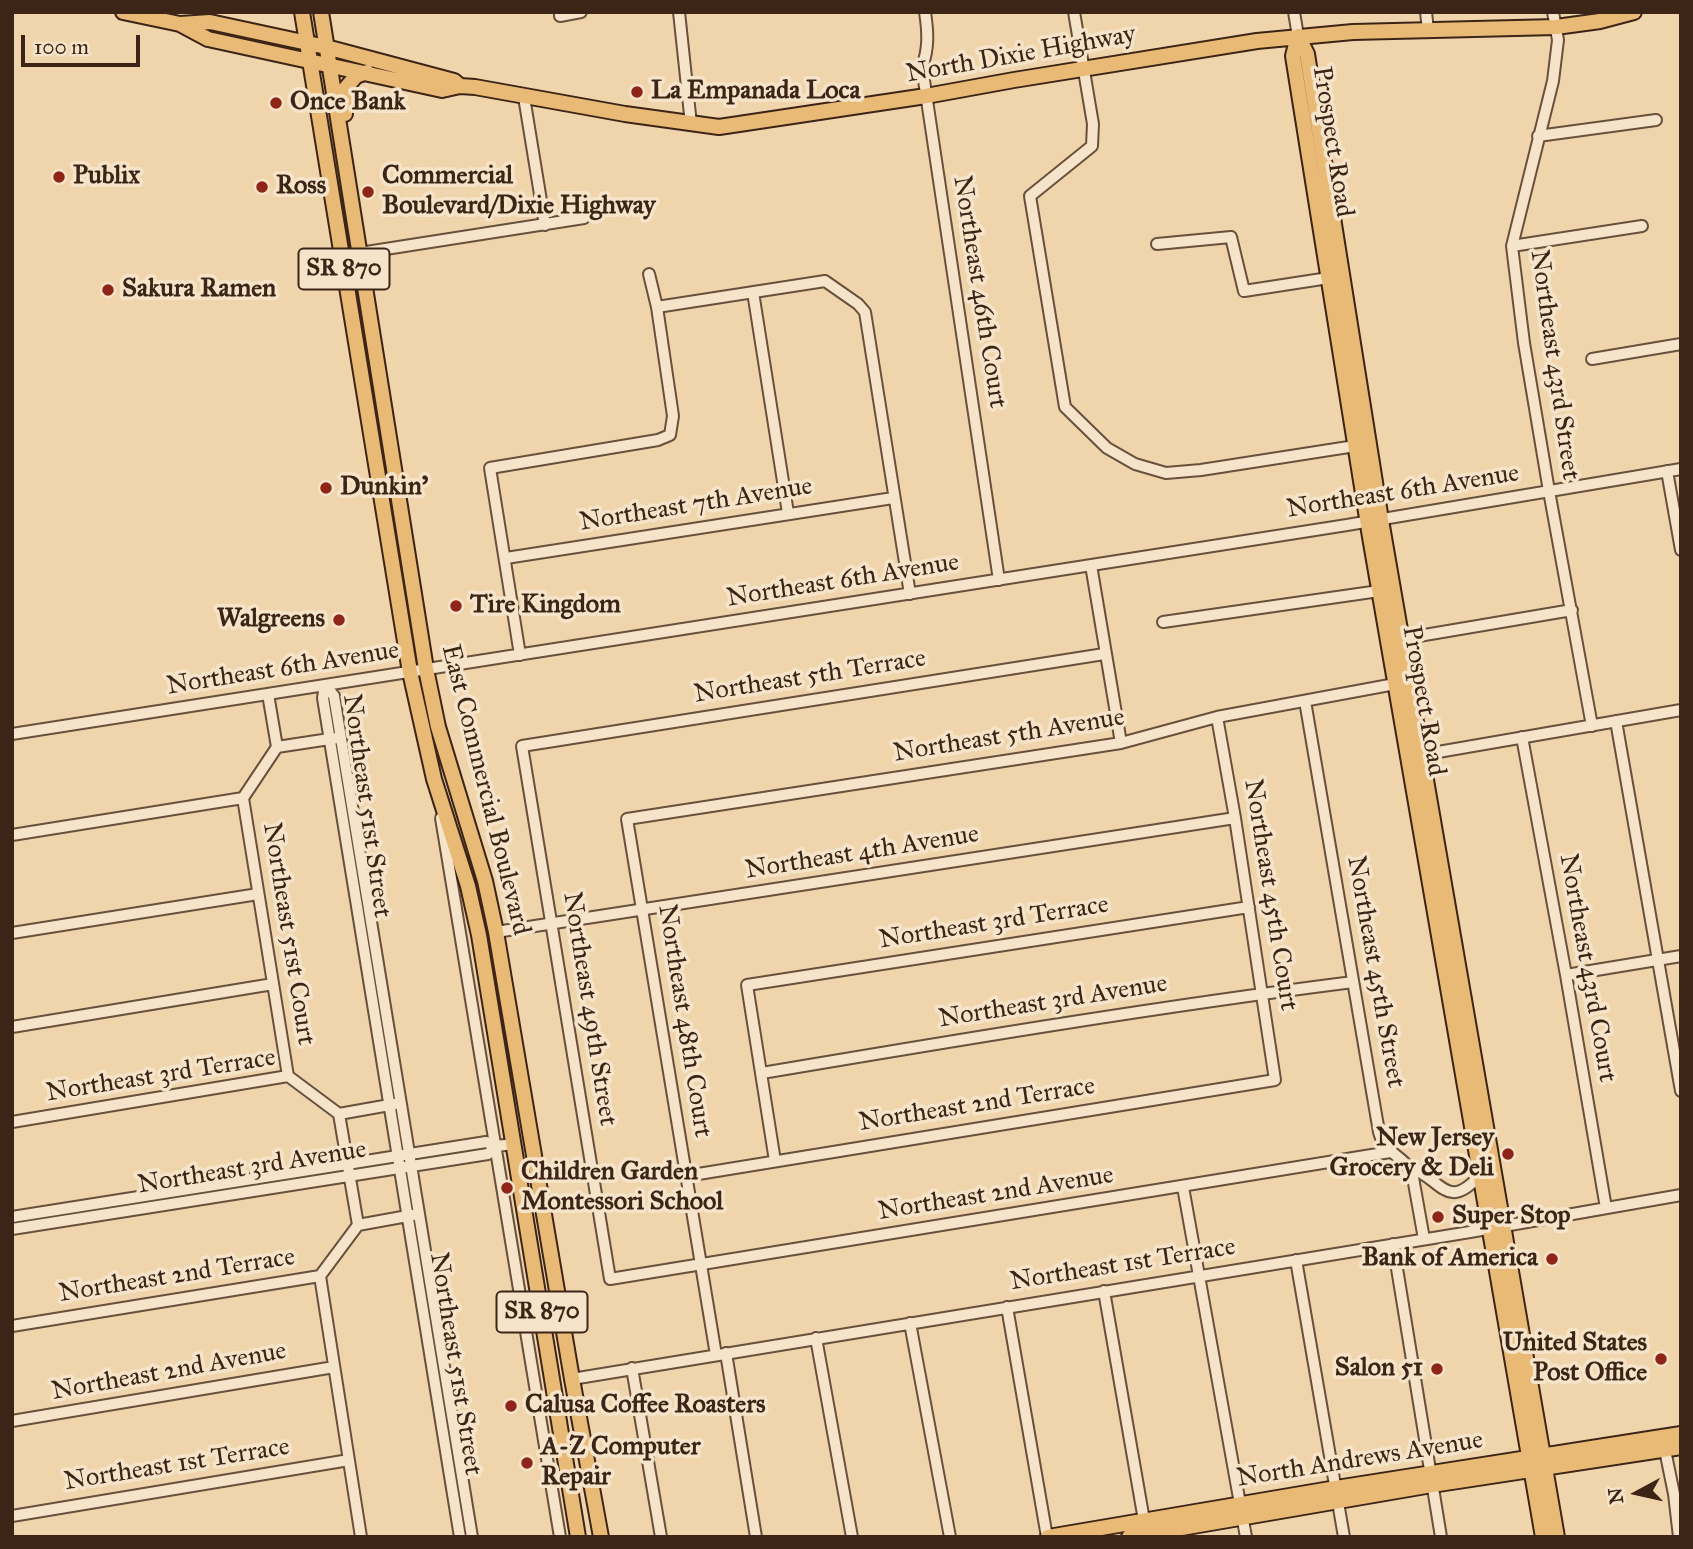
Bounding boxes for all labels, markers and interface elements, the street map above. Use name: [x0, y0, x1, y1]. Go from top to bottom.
street label: North Dixie Highway: [904, 19, 1138, 91]
scale bar: [24, 21, 144, 65]
text: 100 m: [34, 34, 89, 60]
street label: Prospect Road: [1305, 64, 1359, 220]
place label: La Empanada Loca: [651, 76, 860, 108]
marker: La Empanada Loca: [629, 84, 645, 100]
place label: Once Bank: [290, 87, 406, 119]
marker: Once Bank: [268, 95, 284, 111]
place label: Publix: [73, 161, 140, 193]
place label: Commercial Boulevard/Dixie Highway: [382, 161, 656, 222]
marker: Publix: [51, 169, 67, 185]
place label: Ross: [276, 171, 326, 203]
street label: Northeast 46th Court: [945, 173, 1013, 411]
marker: Ross: [254, 179, 270, 195]
marker: Commercial Boulevard/Dixie Highway: [360, 184, 376, 200]
road number: SR 870: [298, 248, 390, 290]
street label: Northeast 43rd Street: [1522, 248, 1586, 482]
place label: Sakura Ramen: [122, 274, 276, 306]
marker: Sakura Ramen: [100, 282, 116, 298]
street label: Northeast 6th Avenue: [1285, 458, 1521, 526]
street label: Northeast 7th Avenue: [577, 471, 815, 539]
place label: Dunkin': [340, 472, 428, 504]
marker: Dunkin': [318, 480, 334, 496]
street label: Northeast 6th Avenue: [725, 547, 961, 615]
place label: Tire Kingdom: [470, 590, 621, 622]
marker: Tire Kingdom: [448, 598, 464, 614]
place label: Walgreens: [217, 604, 325, 636]
marker: Walgreens: [331, 612, 347, 628]
street label: Prospect Road: [1394, 623, 1452, 779]
street label: Northeast 6th Avenue: [165, 635, 401, 703]
street label: East Commercial Boulevard: [434, 641, 536, 939]
street label: Northeast 5th Terrace: [692, 643, 928, 711]
street label: Northeast 51st Street: [335, 692, 397, 920]
street label: Northeast 5th Avenue: [891, 702, 1127, 770]
street label: Northeast 45th Court: [1236, 777, 1304, 1013]
street label: Northeast 4th Avenue: [743, 819, 981, 887]
street label: Northeast 51st Court: [255, 821, 321, 1047]
street label: Northeast 43rd Court: [1552, 851, 1622, 1085]
street label: Northeast 45th Street: [1339, 854, 1411, 1090]
street label: Northeast 3rd Terrace: [877, 889, 1111, 957]
street label: Northeast 49th Street: [555, 890, 623, 1128]
street label: Northeast 48th Court: [650, 902, 718, 1140]
street label: Northeast 3rd Avenue: [936, 969, 1170, 1035]
street label: Northeast 3rd Terrace: [44, 1042, 278, 1110]
street label: Northeast 2nd Terrace: [857, 1071, 1097, 1139]
place label: New Jersey Grocery & Deli: [1330, 1123, 1494, 1184]
street label: Northeast 3rd Avenue: [135, 1135, 369, 1201]
marker: New Jersey Grocery & Deli: [1500, 1146, 1516, 1162]
place label: Children Garden Montessori School: [521, 1157, 723, 1218]
street label: Northeast 2nd Avenue: [876, 1160, 1116, 1228]
marker: Children Garden Montessori School: [499, 1180, 515, 1196]
place label: Super Stop: [1452, 1201, 1570, 1233]
marker: Super Stop: [1430, 1209, 1446, 1225]
street label: Northeast 1st Terrace: [1008, 1232, 1238, 1298]
street label: Northeast 2nd Terrace: [57, 1242, 297, 1310]
place label: Bank of America: [1362, 1243, 1538, 1275]
street label: Northeast 51st Street: [422, 1250, 488, 1478]
marker: Bank of America: [1544, 1251, 1560, 1267]
road number: SR 870: [496, 1292, 588, 1332]
place label: United States Post Office: [1503, 1328, 1647, 1390]
street label: Northeast 2nd Avenue: [49, 1336, 289, 1408]
marker: United States Post Office: [1653, 1351, 1669, 1367]
place label: Salon 51: [1335, 1353, 1423, 1385]
marker: Salon 51: [1429, 1361, 1445, 1377]
place label: Calusa Coffee Roasters: [525, 1390, 765, 1422]
marker: Calusa Coffee Roasters: [503, 1398, 519, 1414]
street label: North Andrews Avenue: [1235, 1425, 1485, 1495]
street label: Northeast 1st Terrace: [62, 1432, 292, 1498]
place label: A-Z Computer Repair: [541, 1432, 700, 1494]
marker: A-Z Computer Repair: [519, 1455, 535, 1471]
north arrow: [1602, 1458, 1672, 1528]
text: N: [1603, 1486, 1628, 1506]

